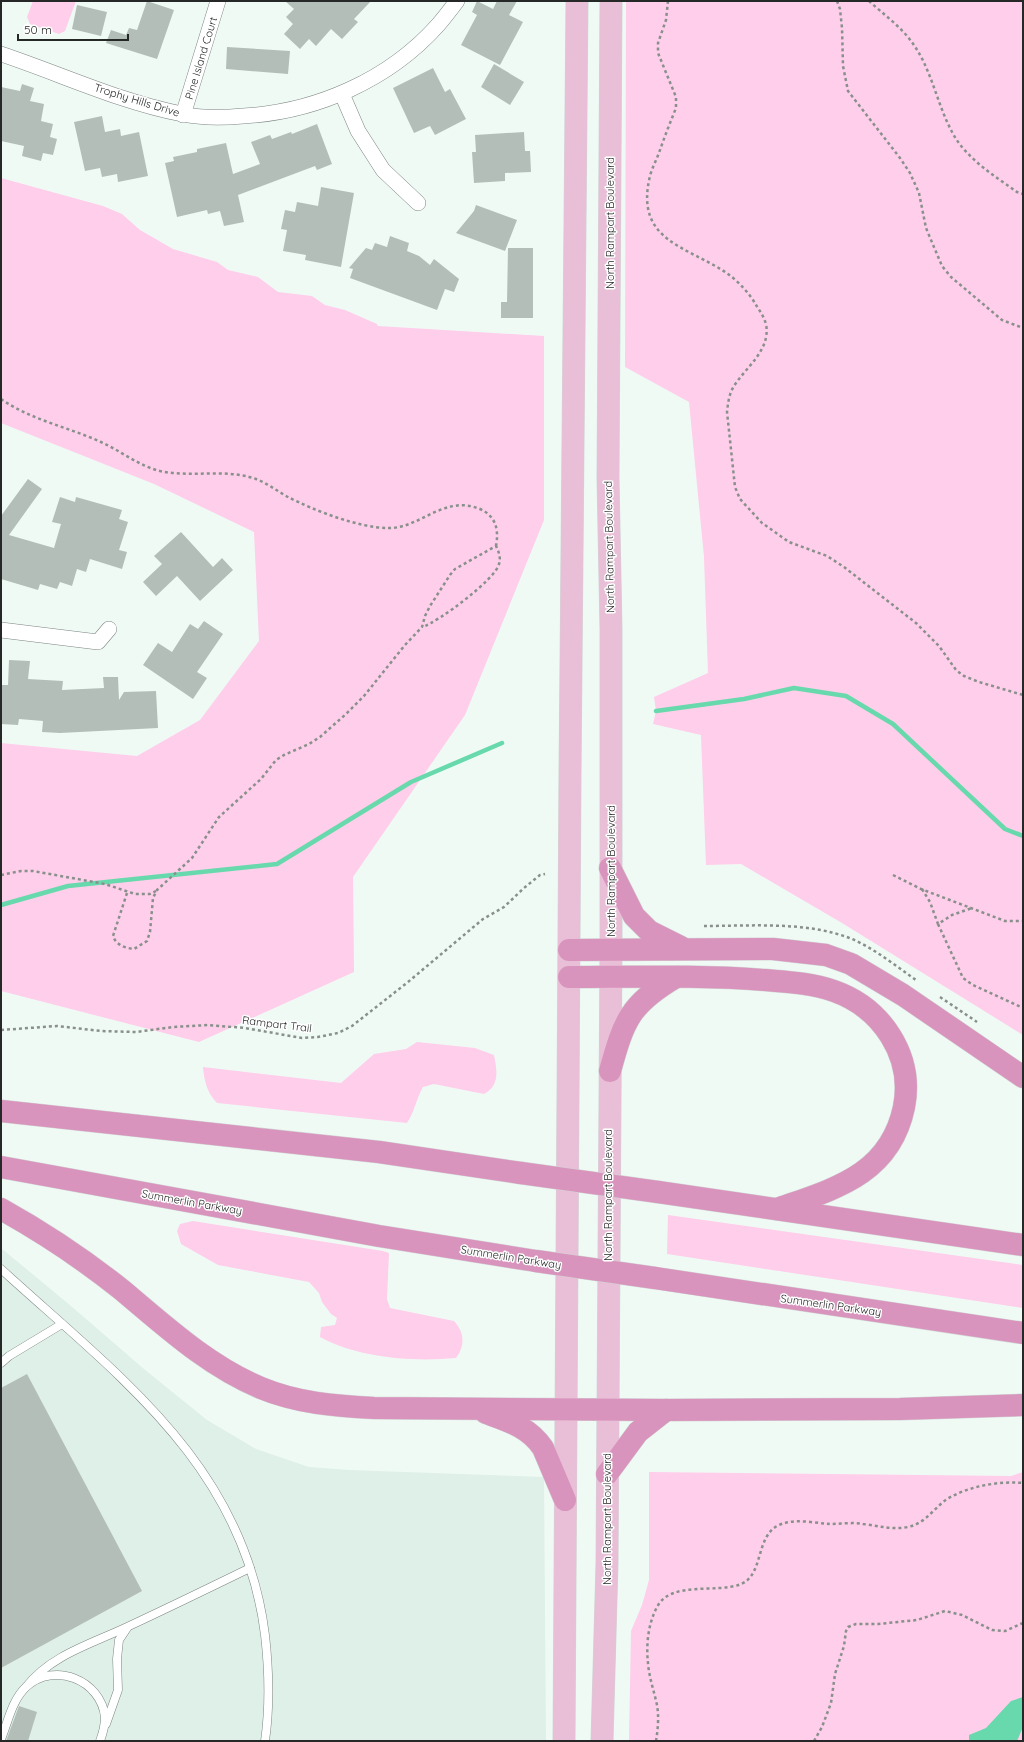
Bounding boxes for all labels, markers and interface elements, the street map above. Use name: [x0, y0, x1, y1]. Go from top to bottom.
street label: Pine Island Court: [182, 15, 220, 101]
scale bar: [18, 16, 128, 42]
text: 50 m: [24, 22, 52, 37]
street label: Trophy Hills Drive: [93, 80, 181, 120]
street label: North Rampart Boulevard: [603, 157, 617, 289]
street label: North Rampart Boulevard: [601, 481, 617, 613]
street label: North Rampart Boulevard: [604, 805, 618, 937]
street label: Rampart Trail: [241, 1013, 313, 1035]
street label: North Rampart Boulevard: [601, 1129, 615, 1261]
street label: Summerlin Parkway: [141, 1186, 243, 1218]
street label: Summerlin Parkway: [460, 1242, 562, 1272]
street label: Summerlin Parkway: [780, 1291, 882, 1319]
street label: North Rampart Boulevard: [600, 1453, 614, 1585]

